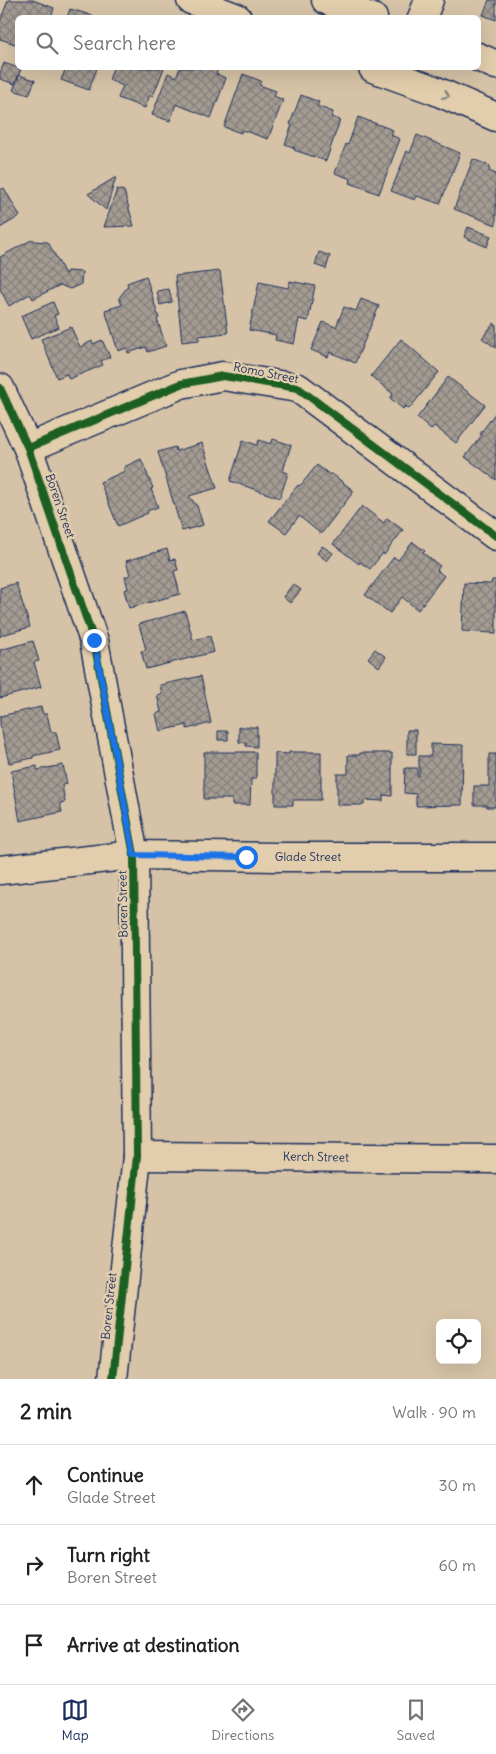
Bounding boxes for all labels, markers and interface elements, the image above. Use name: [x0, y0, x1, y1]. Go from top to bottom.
search box: [15, 15, 481, 70]
icon: search: [33, 29, 61, 57]
text: Search here: [73, 31, 176, 55]
one-way arrow: [441, 88, 450, 99]
street label: Romo Street: [232, 359, 300, 386]
street label: Boren Street: [42, 472, 79, 540]
route end: [83, 629, 106, 652]
route start: [235, 846, 258, 869]
street label: Glade Street: [275, 849, 341, 864]
street label: Boren Street: [114, 870, 131, 938]
street label: Kerch Street: [283, 1148, 349, 1165]
street label: Boren Street: [98, 1272, 119, 1340]
map controls: [436, 1319, 481, 1364]
button: locate: [436, 1319, 481, 1364]
text: 2 min: [20, 1398, 72, 1425]
text: Walk · 90 m: [392, 1402, 476, 1422]
text: Continue: [67, 1463, 144, 1487]
icon: ahead: [20, 1471, 48, 1499]
text: 30 m: [439, 1475, 476, 1495]
text: Glade Street: [67, 1487, 156, 1507]
text: Turn right: [67, 1543, 150, 1567]
icon: right: [20, 1551, 48, 1579]
text: 60 m: [438, 1555, 476, 1575]
text: Boren Street: [67, 1567, 157, 1587]
icon: arrive: [20, 1631, 48, 1659]
text: Arrive at destination: [67, 1633, 240, 1657]
tab: Map: [61, 1696, 89, 1744]
tab: Directions: [211, 1696, 274, 1744]
tab: Saved: [397, 1696, 435, 1744]

